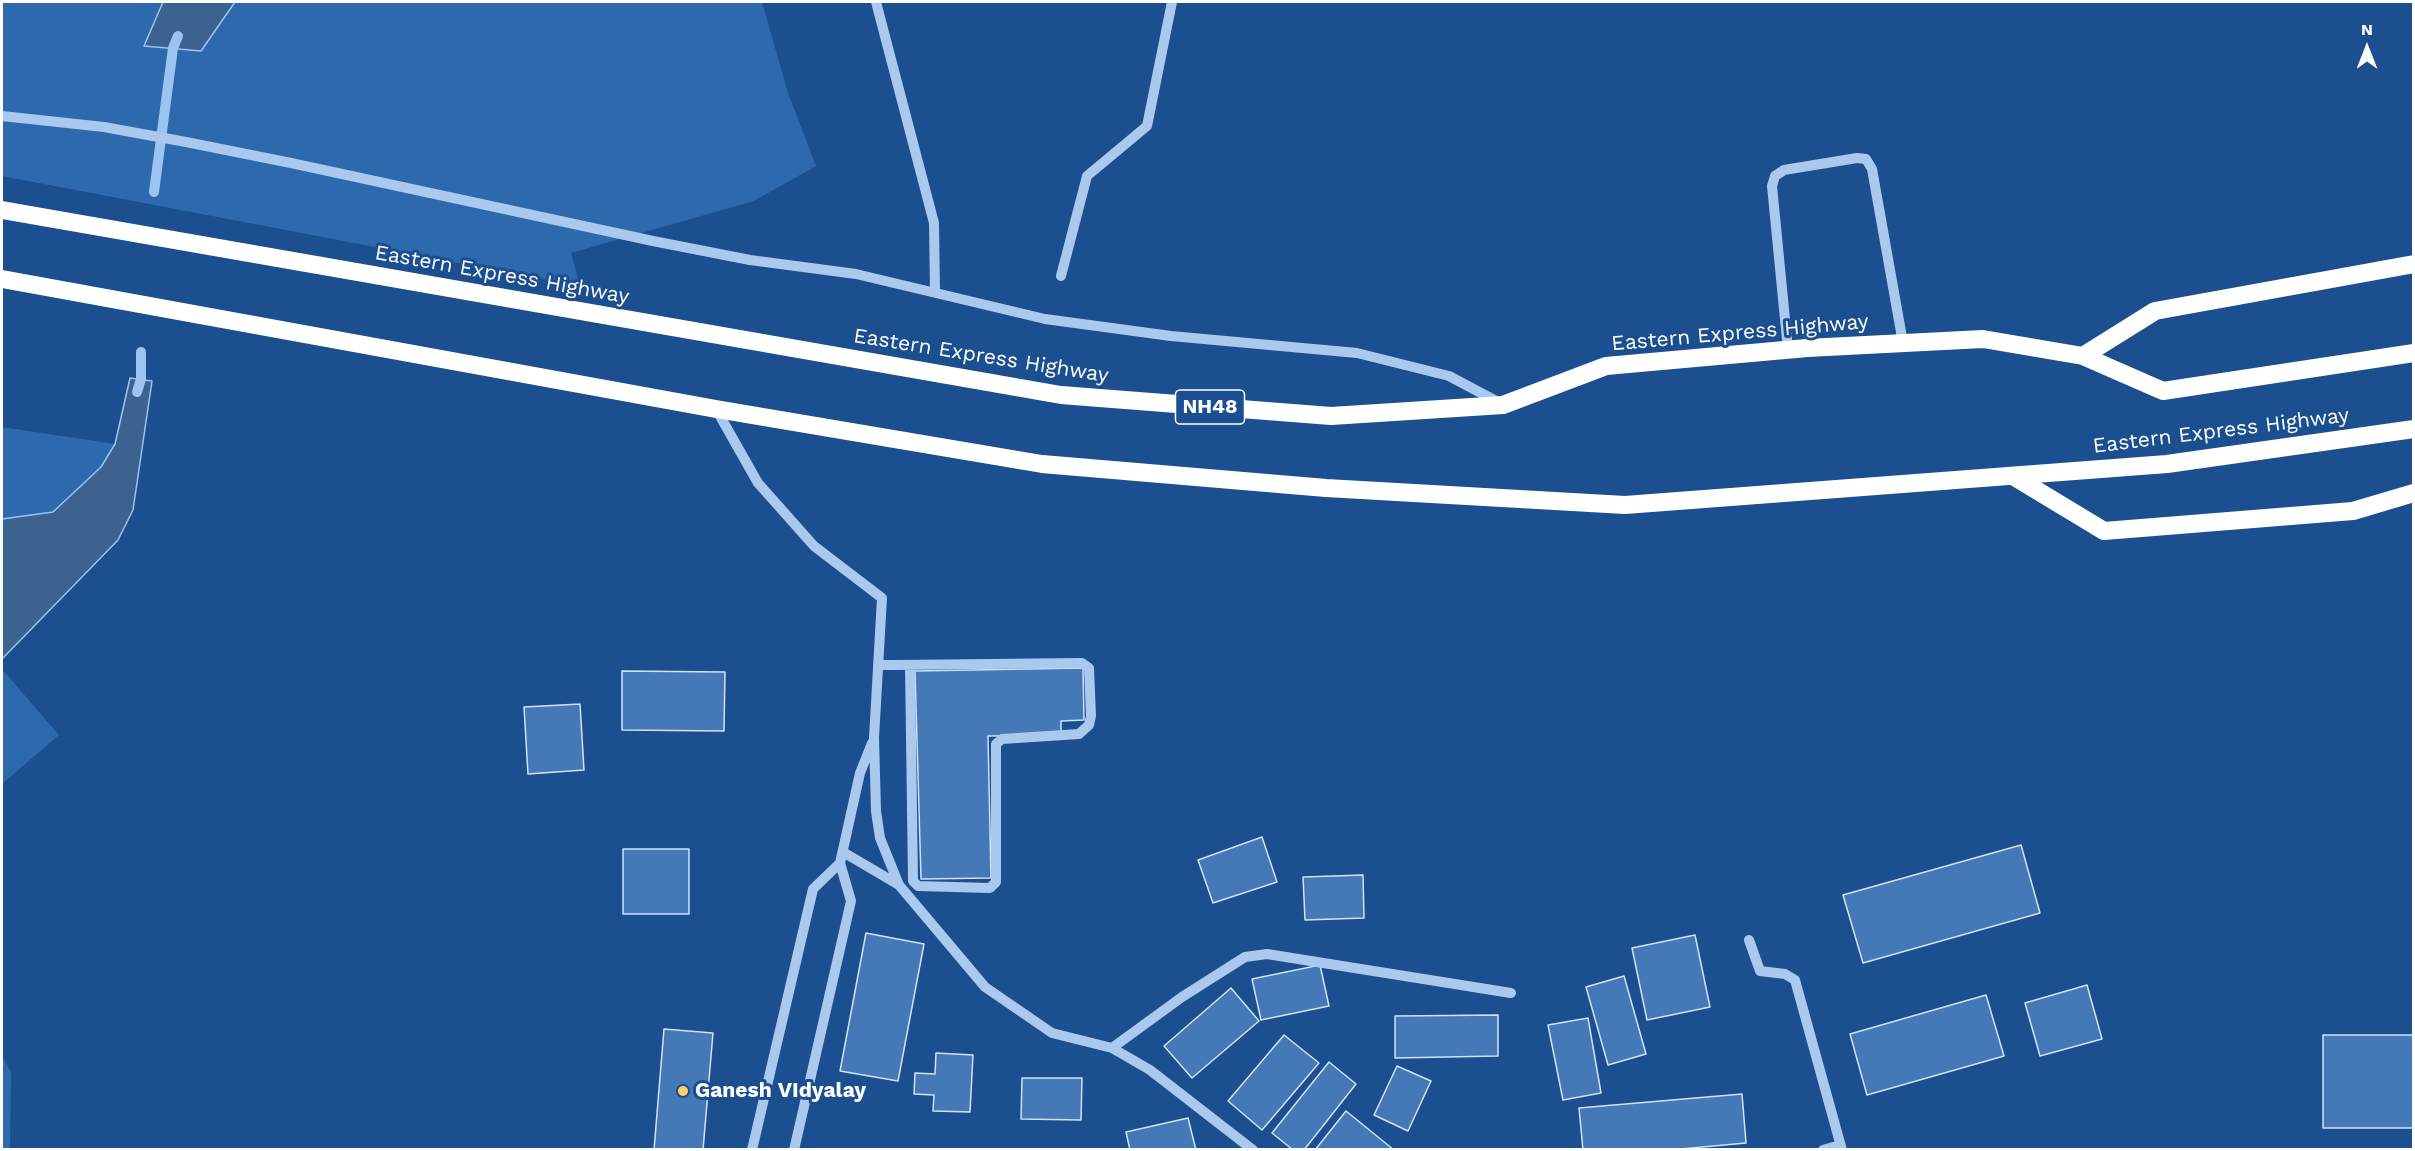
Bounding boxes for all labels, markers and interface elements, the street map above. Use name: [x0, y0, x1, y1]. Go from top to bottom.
north arrow: [2337, 18, 2397, 78]
text: N: [2361, 20, 2373, 39]
street label: Eastern Express Highway: [373, 240, 631, 310]
street label: Eastern Express Highway: [1610, 309, 1870, 357]
street label: Eastern Express Highway: [852, 323, 1110, 389]
road number: NH48: [1176, 390, 1244, 424]
street label: Eastern Express Highway: [2092, 403, 2350, 459]
place label: Ganesh VIdyalay: [695, 1078, 866, 1104]
marker: Ganesh VIdyalay: [676, 1084, 690, 1098]

